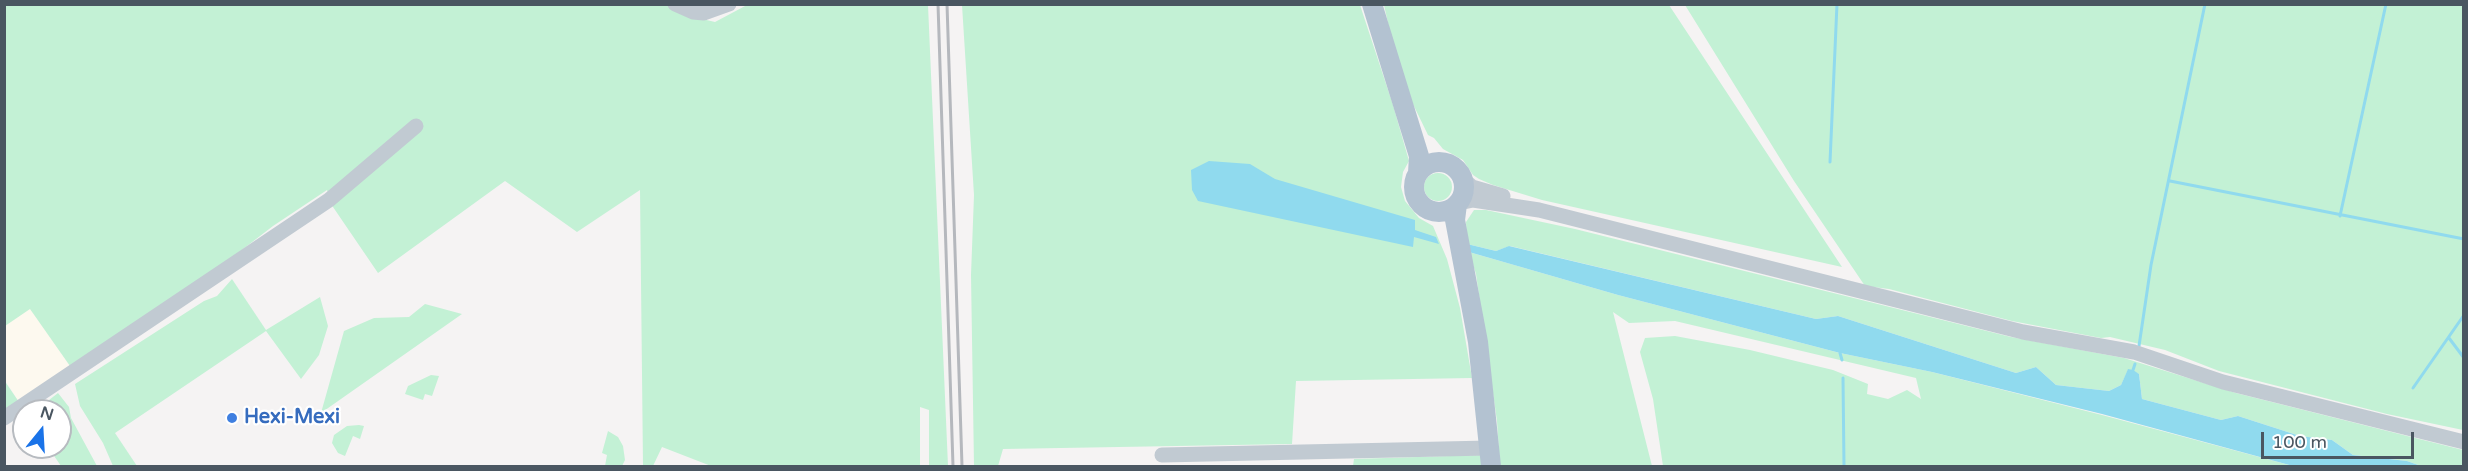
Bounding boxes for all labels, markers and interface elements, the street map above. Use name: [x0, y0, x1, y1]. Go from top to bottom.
north arrow: [12, 399, 72, 459]
text: N: [38, 402, 56, 425]
place label: Hexi-Mexi: [244, 406, 340, 430]
marker: Hexi-Mexi: [225, 411, 239, 425]
scale bar: [2264, 420, 2417, 458]
text: 100 m: [2272, 431, 2327, 453]

